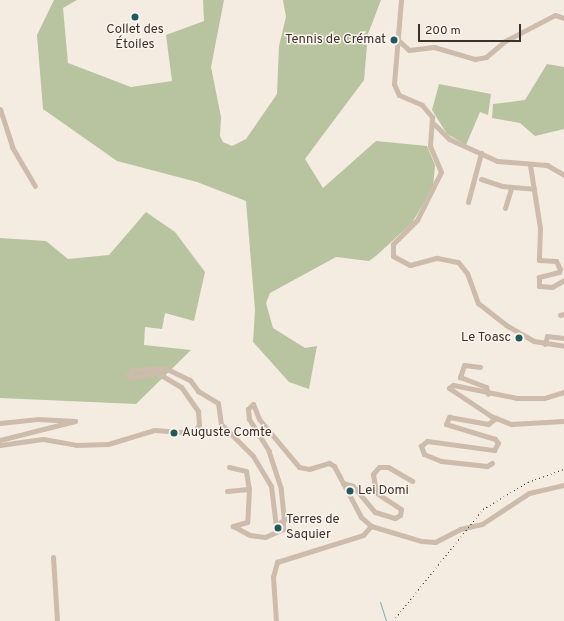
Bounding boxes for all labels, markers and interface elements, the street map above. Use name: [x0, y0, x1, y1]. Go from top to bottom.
marker: Collet des Étoiles: [130, 12, 140, 22]
scale bar: [420, 16, 523, 42]
place label: Collet des Étoiles: [106, 23, 164, 54]
text: 200 m: [425, 23, 461, 39]
place label: Tennis de Crémat: [285, 32, 386, 48]
marker: Tennis de Crémat: [389, 35, 399, 45]
place label: Le Toasc: [461, 330, 511, 346]
marker: Le Toasc: [514, 333, 524, 343]
place label: Auguste Comte: [182, 425, 272, 441]
marker: Auguste Comte: [169, 428, 179, 438]
place label: Lei Domi: [358, 483, 409, 499]
marker: Lei Domi: [345, 486, 355, 496]
place label: Terres de Saquier: [286, 513, 340, 544]
marker: Terres de Saquier: [273, 523, 283, 533]

